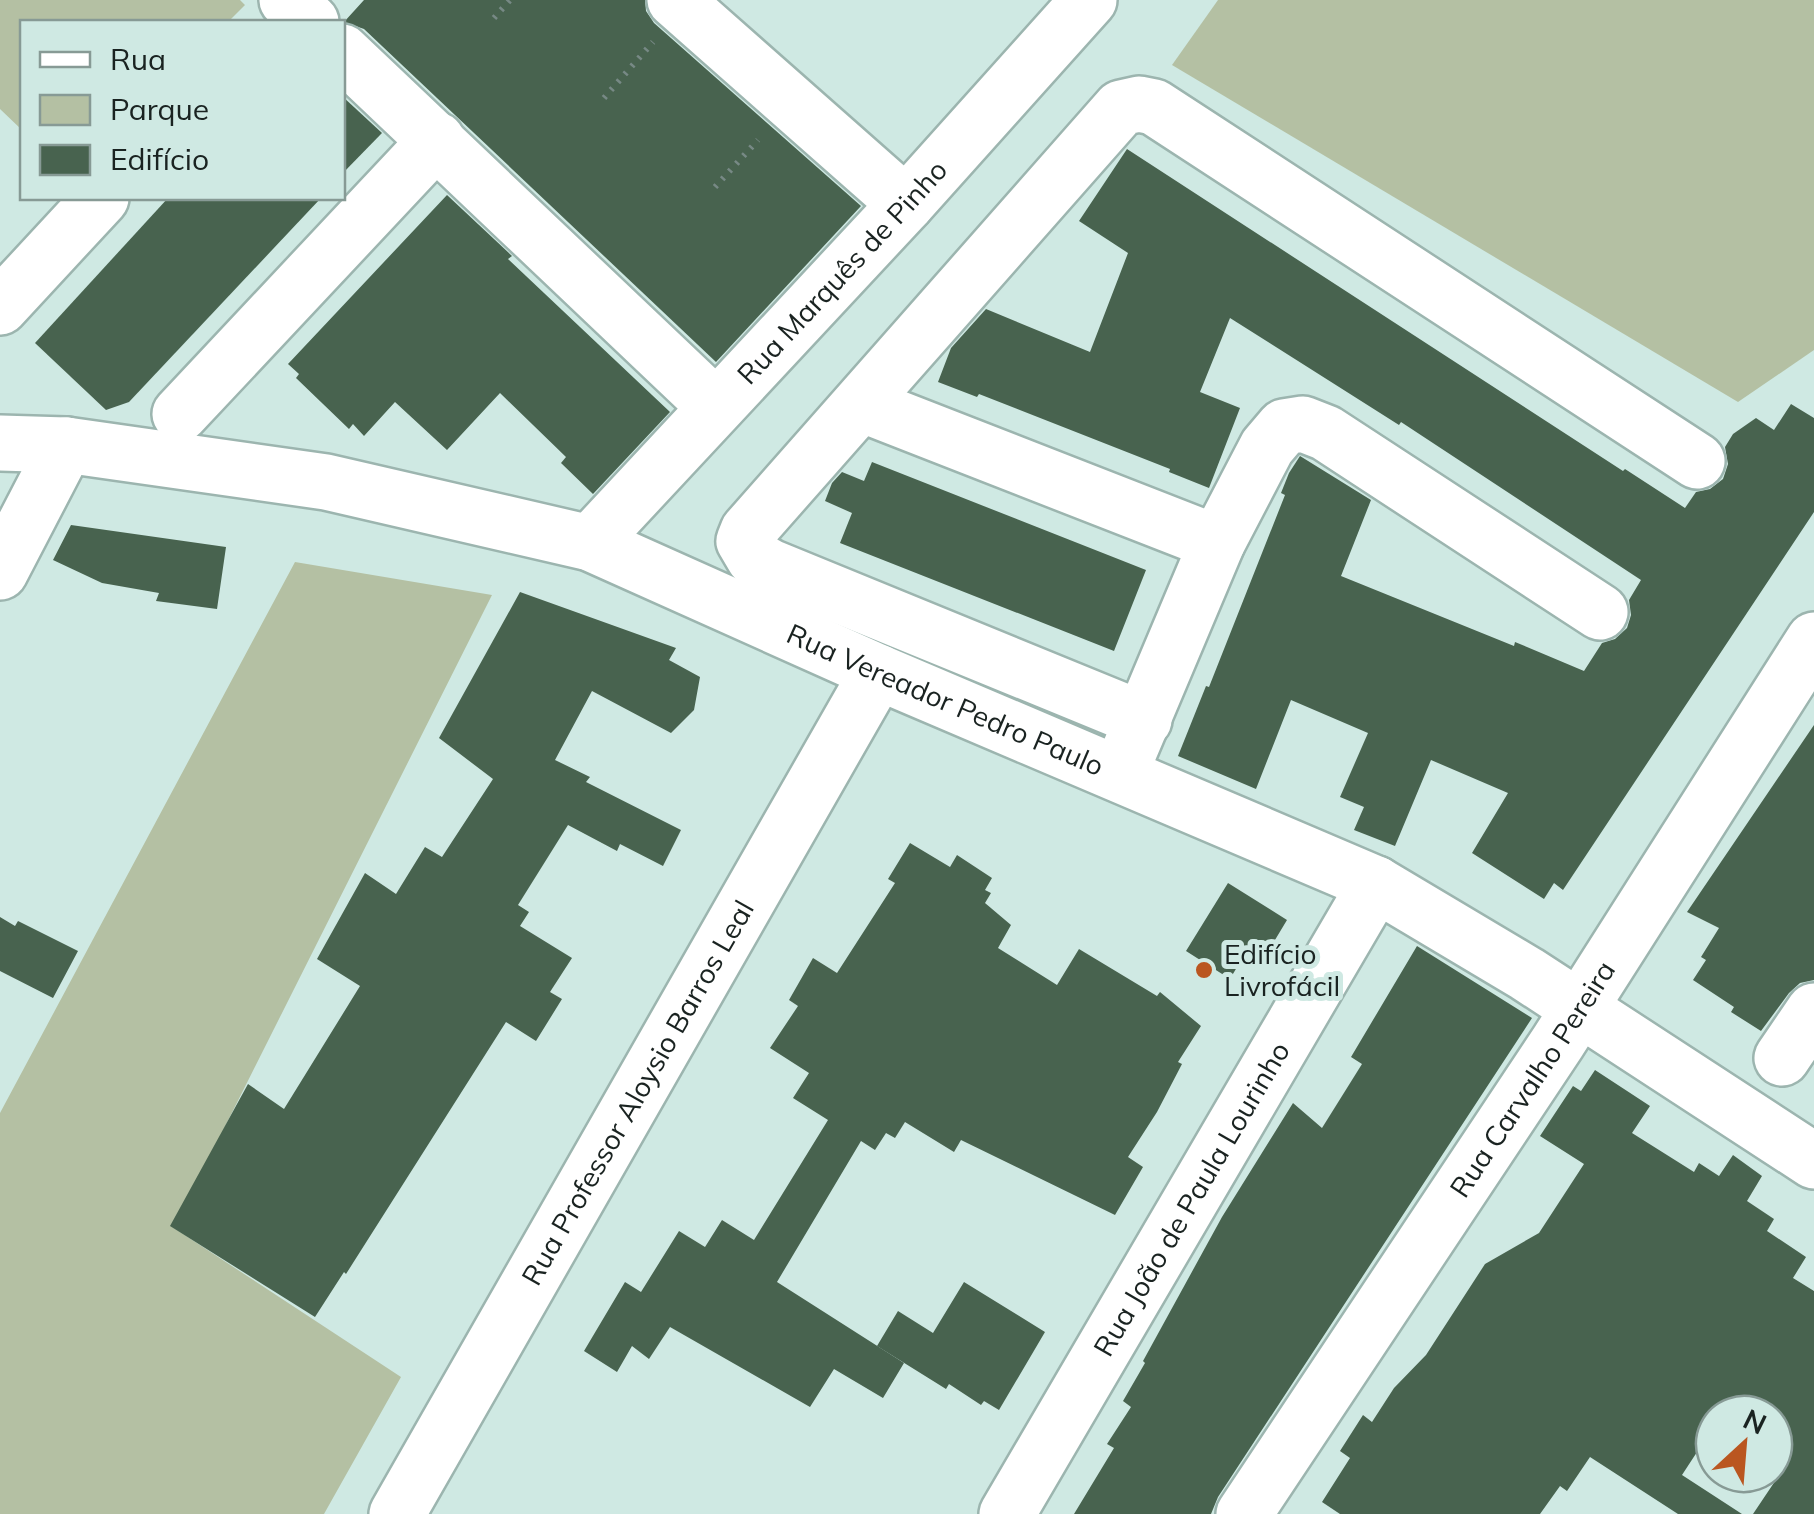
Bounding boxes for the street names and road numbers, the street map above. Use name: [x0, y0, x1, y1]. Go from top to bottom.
street label: Rua Marquês de Pinho: [729, 152, 954, 391]
street label: Rua Vereador Pedro Paulo: [782, 616, 1109, 783]
street label: Rua Professor Aloysio Barros Leal: [513, 894, 761, 1291]
street label: Rua Carvalho Pereira: [1442, 954, 1622, 1204]
street label: Rua João de Paula Lourinho: [1085, 1035, 1297, 1362]

